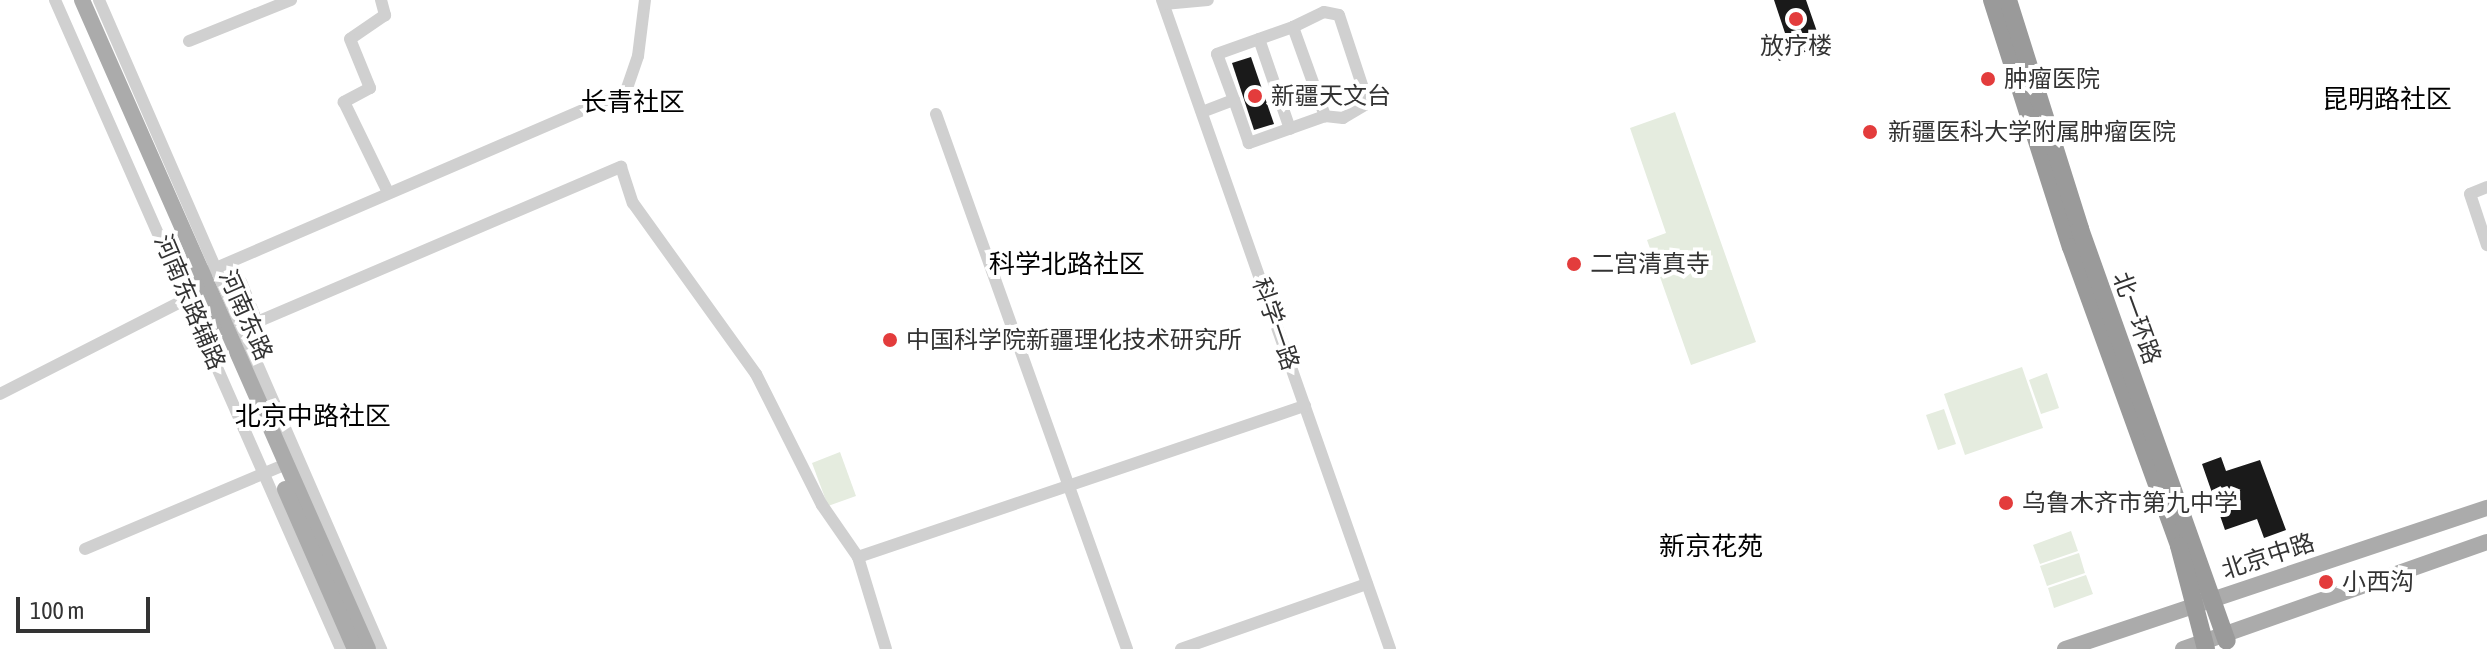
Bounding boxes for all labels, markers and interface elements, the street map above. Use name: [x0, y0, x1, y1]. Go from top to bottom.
marker: 放疗楼: [1787, 10, 1805, 28]
place label: 放疗楼: [1760, 32, 1832, 60]
place label: 肿瘤医院: [2004, 65, 2100, 93]
marker: 肿瘤医院: [1979, 70, 1997, 88]
place label: 新疆天文台: [1271, 82, 1391, 110]
district label: 昆明路社区: [2322, 84, 2452, 116]
district label: 长青社区: [581, 87, 685, 119]
marker: 新疆天文台: [1246, 87, 1264, 105]
place label: 新疆医科大学附属肿瘤医院: [1888, 118, 2176, 146]
marker: 新疆医科大学附属肿瘤医院: [1859, 121, 1881, 143]
street label: 河南东路辅路: [149, 230, 231, 374]
district label: 科学北路社区: [989, 249, 1145, 281]
place label: 二宫清真寺: [1590, 250, 1710, 278]
marker: 二宫清真寺: [1565, 255, 1583, 273]
street label: 河南东路: [213, 265, 279, 365]
street label: 北一环路: [2107, 268, 2167, 368]
street label: 科学一路: [1247, 274, 1305, 374]
place label: 中国科学院新疆理化技术研究所: [906, 326, 1242, 354]
marker: 中国科学院新疆理化技术研究所: [881, 331, 899, 349]
district label: 北京中路社区: [235, 401, 391, 433]
place label: 乌鲁木齐市第九中学: [2022, 489, 2238, 517]
marker: 乌鲁木齐市第九中学: [1997, 494, 2015, 512]
street label: 北京中路: [2218, 527, 2318, 585]
district label: 新京花苑: [1659, 531, 1763, 563]
place label: 小西沟: [2342, 568, 2414, 596]
marker: 小西沟: [2317, 573, 2335, 591]
scale bar: [20, 581, 154, 631]
text: 100 m: [30, 597, 84, 624]

